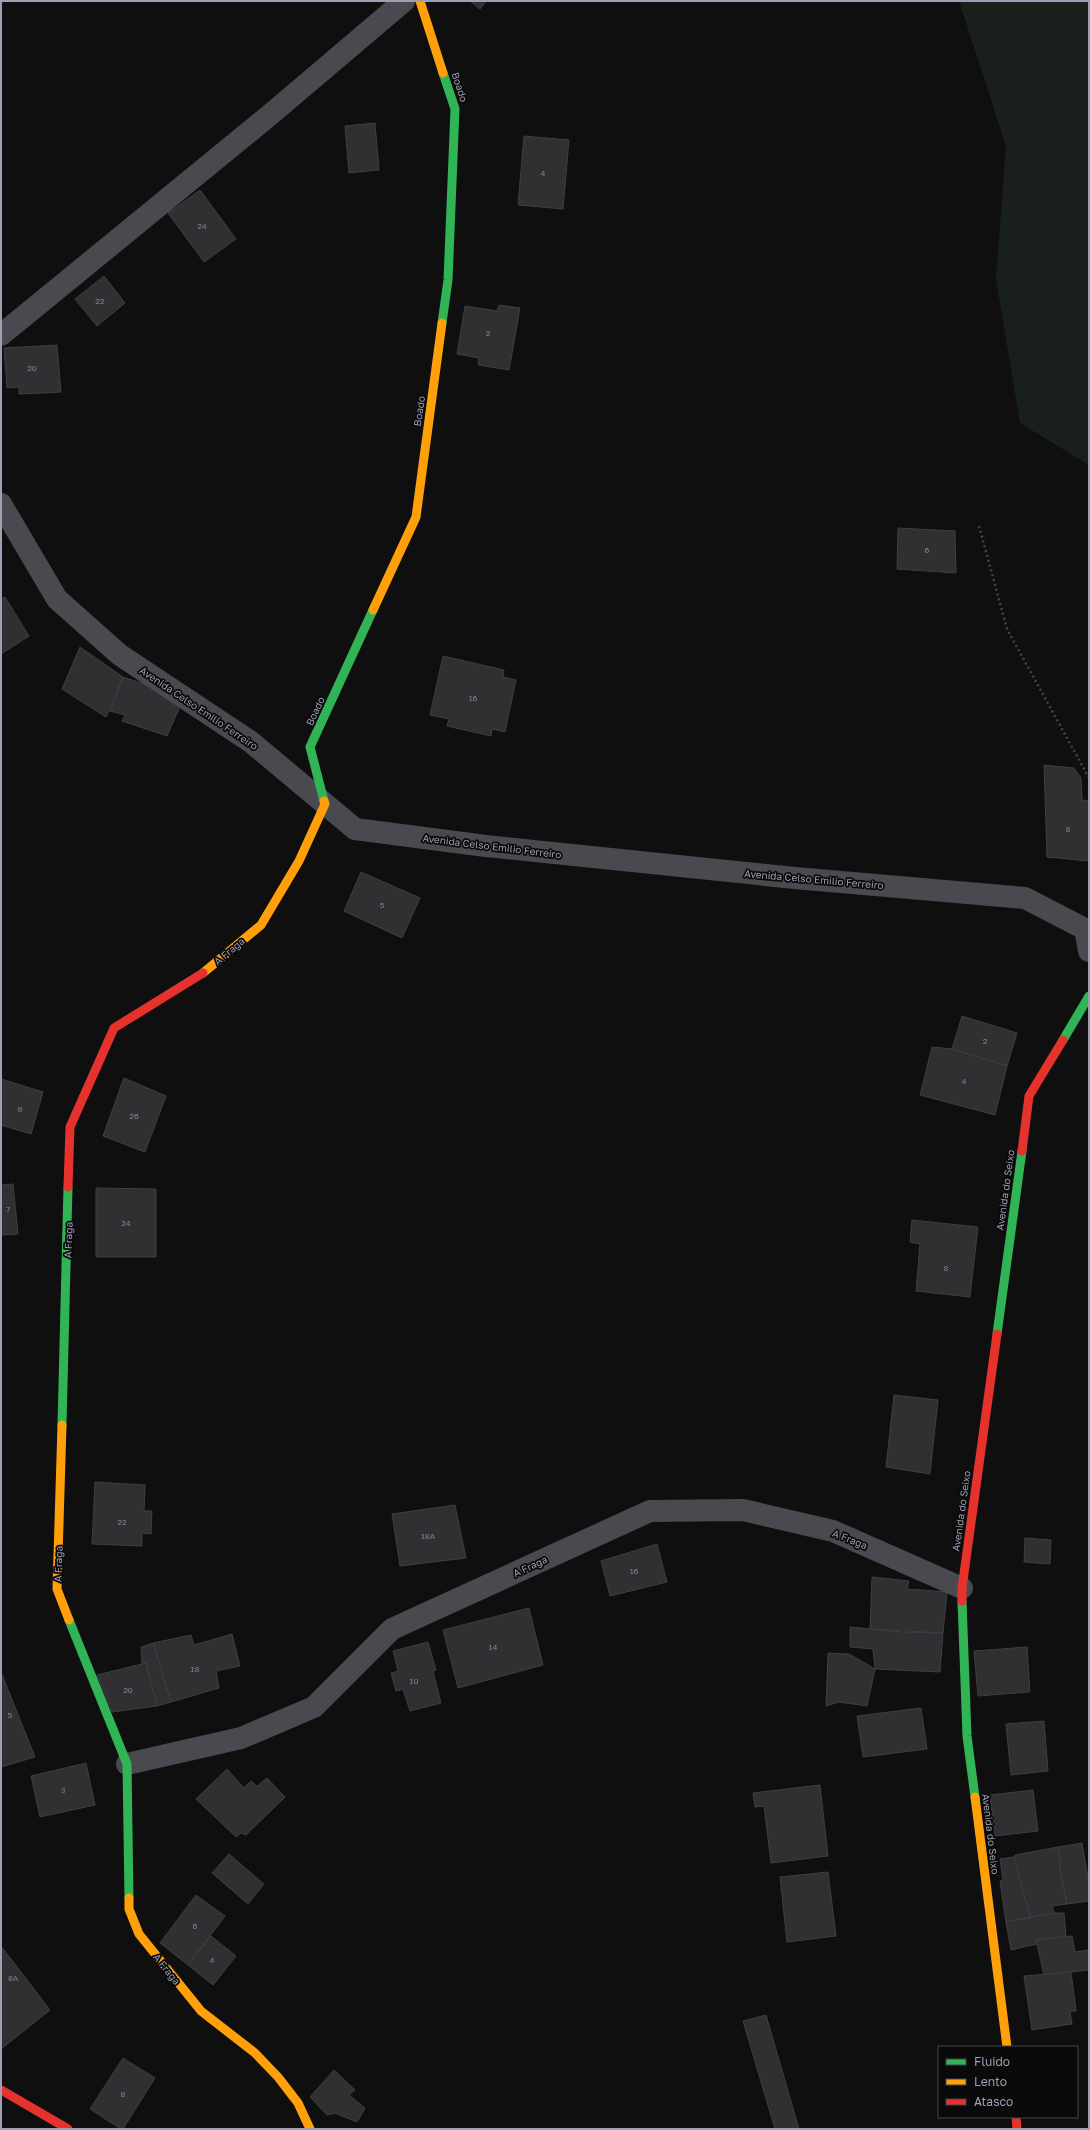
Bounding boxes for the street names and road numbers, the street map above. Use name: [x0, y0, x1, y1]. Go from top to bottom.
street label: Boado: [450, 71, 470, 103]
street label: Boado: [411, 395, 427, 427]
street label: Avenida Celso Emilio Ferreiro: [138, 664, 260, 752]
street label: Boado: [303, 695, 327, 727]
street label: Avenida Celso Emilio Ferreiro: [422, 832, 562, 860]
street label: Avenida Celso Emilio Ferreiro: [744, 867, 884, 891]
street label: A Fraga: [211, 935, 247, 967]
street label: Avenida do Seixo: [993, 1149, 1017, 1231]
street label: A Fraga: [61, 1222, 75, 1258]
street label: Avenida do Seixo: [949, 1470, 973, 1552]
street label: A Fraga: [831, 1527, 869, 1551]
street label: A Fraga: [51, 1546, 65, 1582]
street label: A Fraga: [511, 1553, 549, 1579]
street label: Avenida do Seixo: [980, 1793, 1002, 1875]
street label: A Fraga: [151, 1951, 183, 1987]

